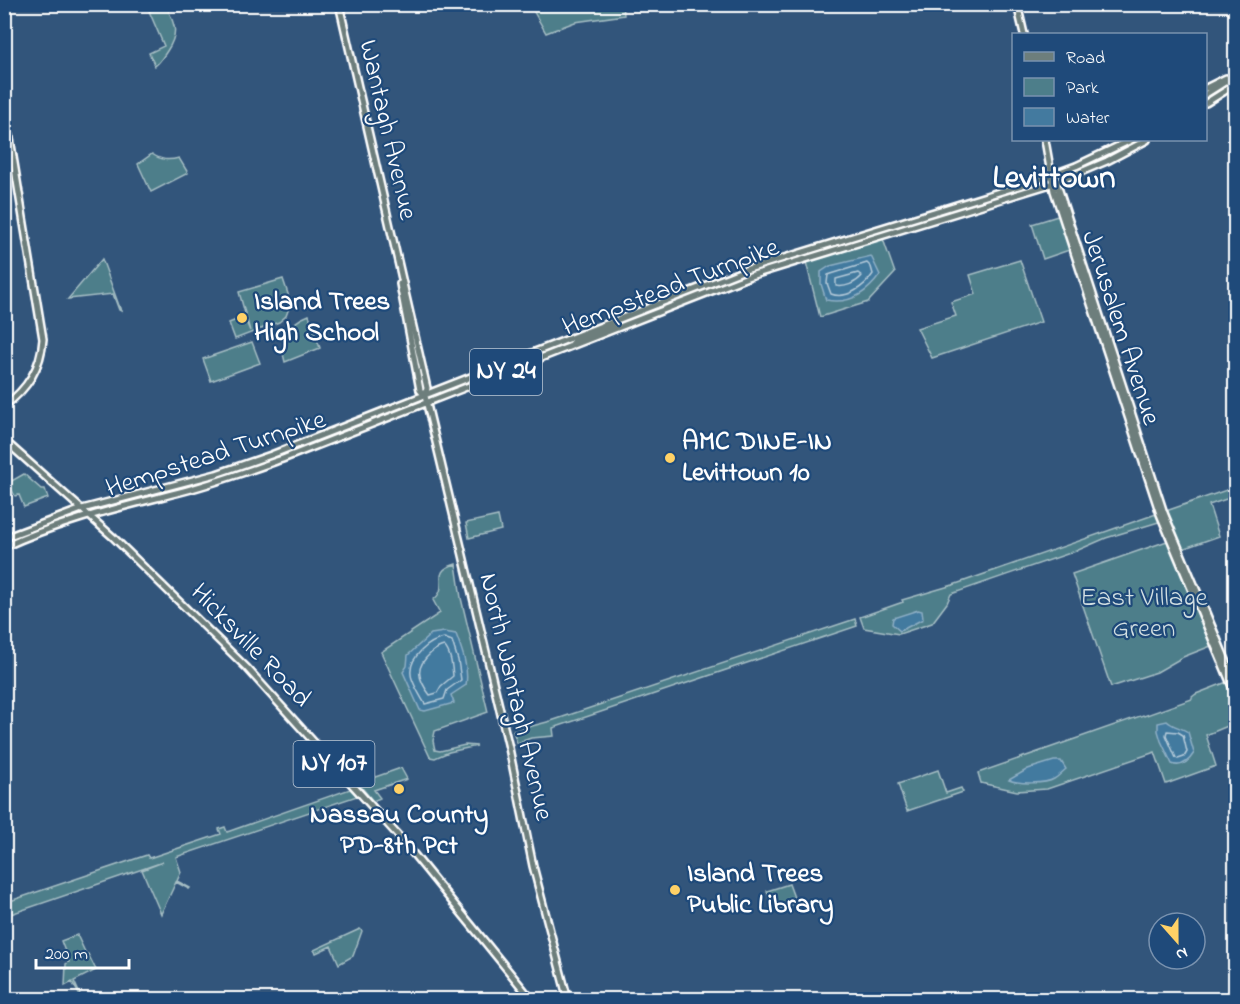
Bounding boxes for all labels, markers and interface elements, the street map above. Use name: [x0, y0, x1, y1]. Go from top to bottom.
legend: [1012, 33, 1207, 141]
street label: Wantagh Avenue: [347, 36, 427, 225]
text: Road: [1066, 46, 1105, 72]
text: Park: [1066, 76, 1099, 102]
text: Water: [1066, 106, 1110, 132]
district label: Levittown: [993, 155, 1115, 203]
street label: Jerusalem Avenue: [1070, 226, 1170, 431]
street label: Hempstead Turnpike: [557, 228, 786, 347]
place label: Island Trees High School: [254, 283, 390, 354]
marker: Island Trees High School: [235, 311, 249, 325]
road number: NY 24: [470, 349, 542, 395]
street label: Hempstead Turnpike: [101, 401, 332, 509]
place label: AMC DINE-IN Levittown 10: [682, 423, 832, 493]
marker: AMC DINE-IN Levittown 10: [663, 451, 677, 465]
street label: North Wantagh Avenue: [468, 569, 563, 826]
street label: Hicksville Road: [180, 575, 320, 717]
park label: East Village Green: [1080, 579, 1209, 649]
road number: NY 107: [294, 741, 374, 787]
marker: Nassau County PD-8th Pct: [392, 782, 406, 796]
place label: Nassau County PD-8th Pct: [310, 796, 488, 866]
place label: Island Trees Public Library: [687, 855, 833, 925]
marker: Island Trees Public Library: [668, 883, 682, 897]
north arrow: [1147, 911, 1207, 971]
scale bar: [36, 932, 129, 970]
text: N: [1172, 940, 1191, 966]
text: 200 m: [45, 942, 88, 968]

